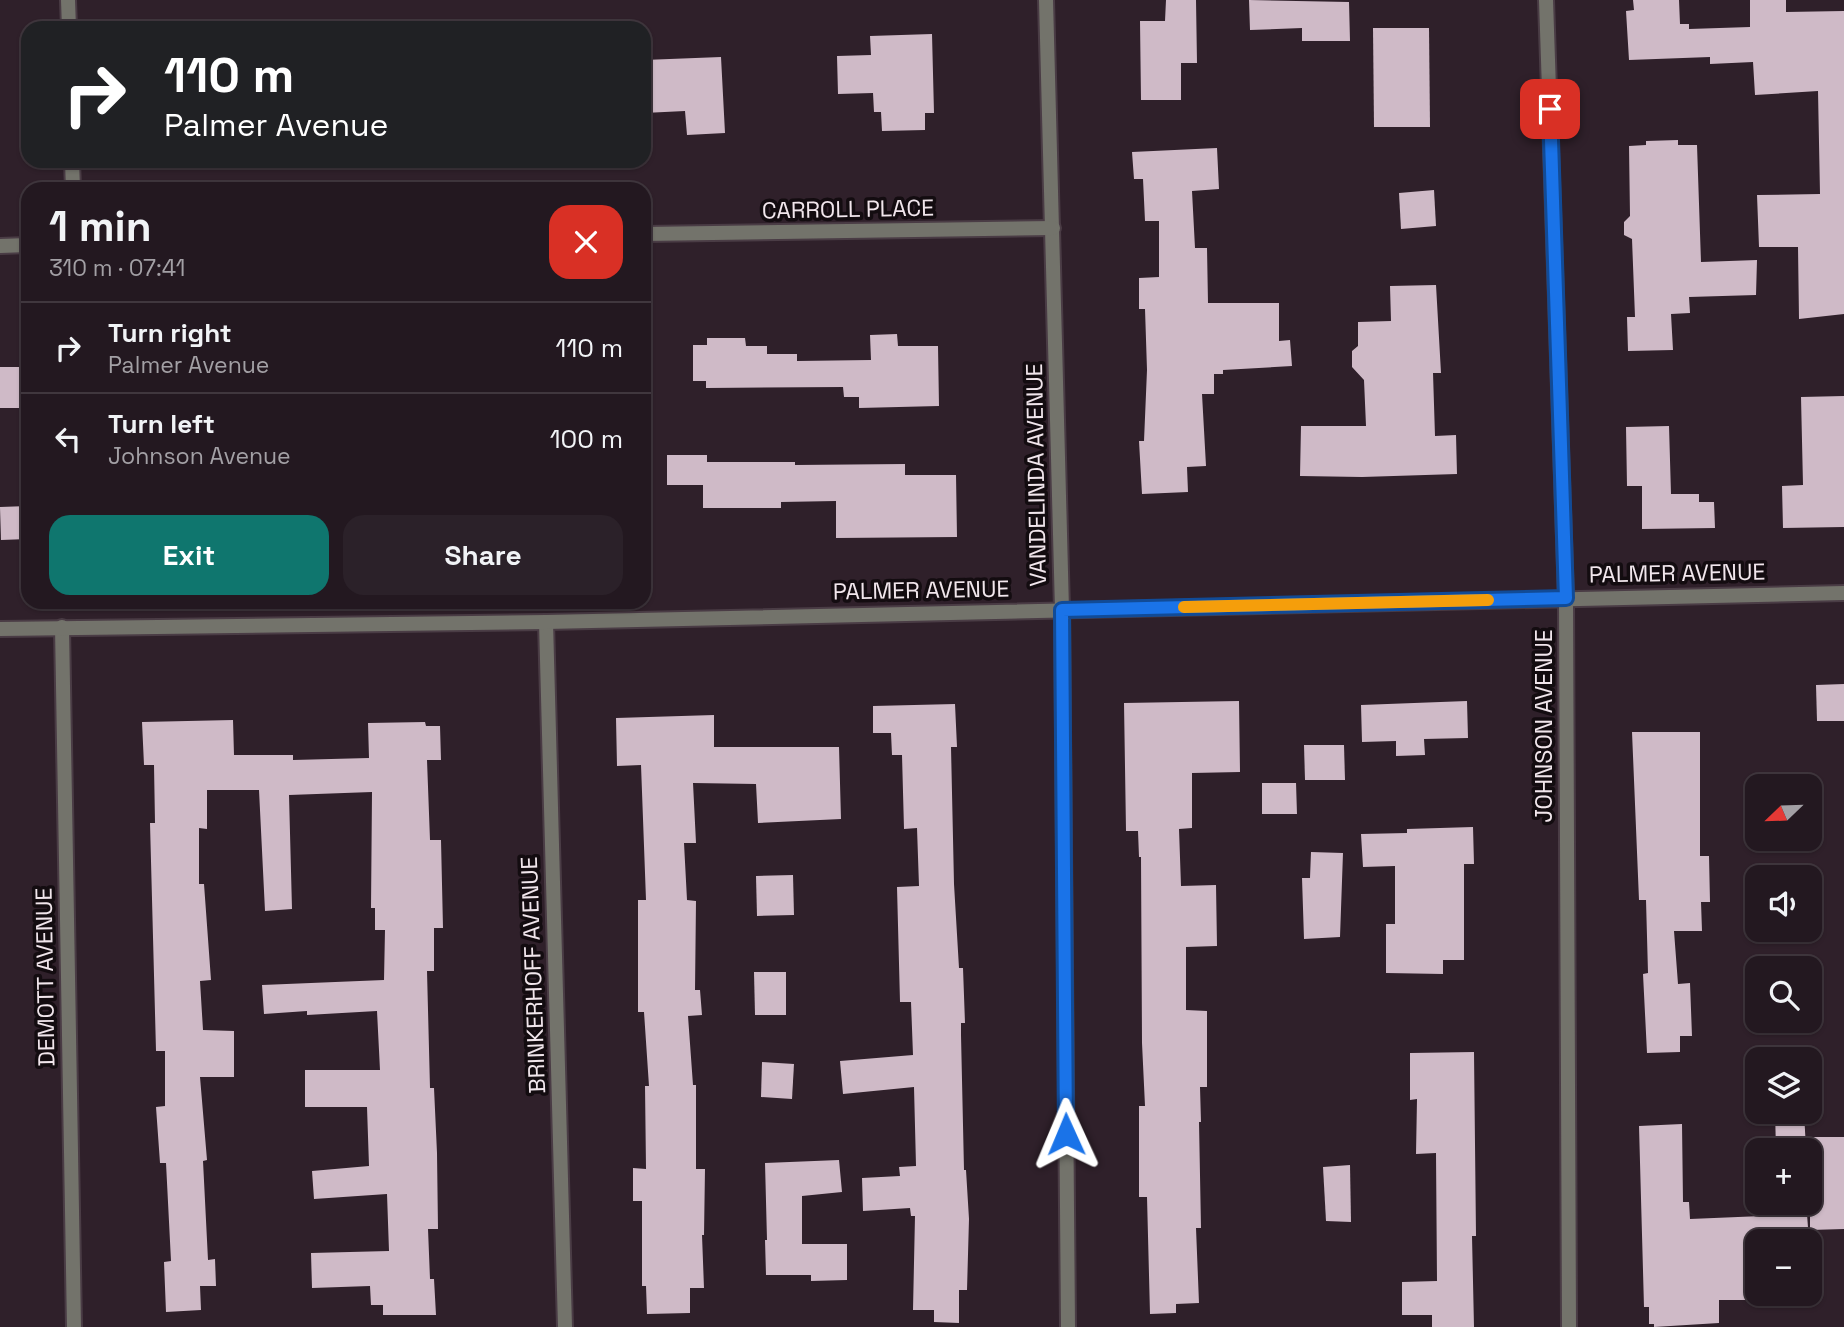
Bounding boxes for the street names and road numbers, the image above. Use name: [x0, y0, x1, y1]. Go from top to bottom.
street label: CARROLL PLACE: [762, 192, 934, 226]
street label: VANDELINDA AVENUE: [1019, 363, 1053, 587]
street label: PALMER AVENUE: [1588, 556, 1766, 590]
street label: PALMER AVENUE: [832, 573, 1010, 607]
street label: JOHNSON AVENUE: [1529, 629, 1559, 823]
street label: BRINKERHOFF AVENUE: [514, 856, 552, 1094]
street label: DEMOTT AVENUE: [28, 887, 62, 1067]

